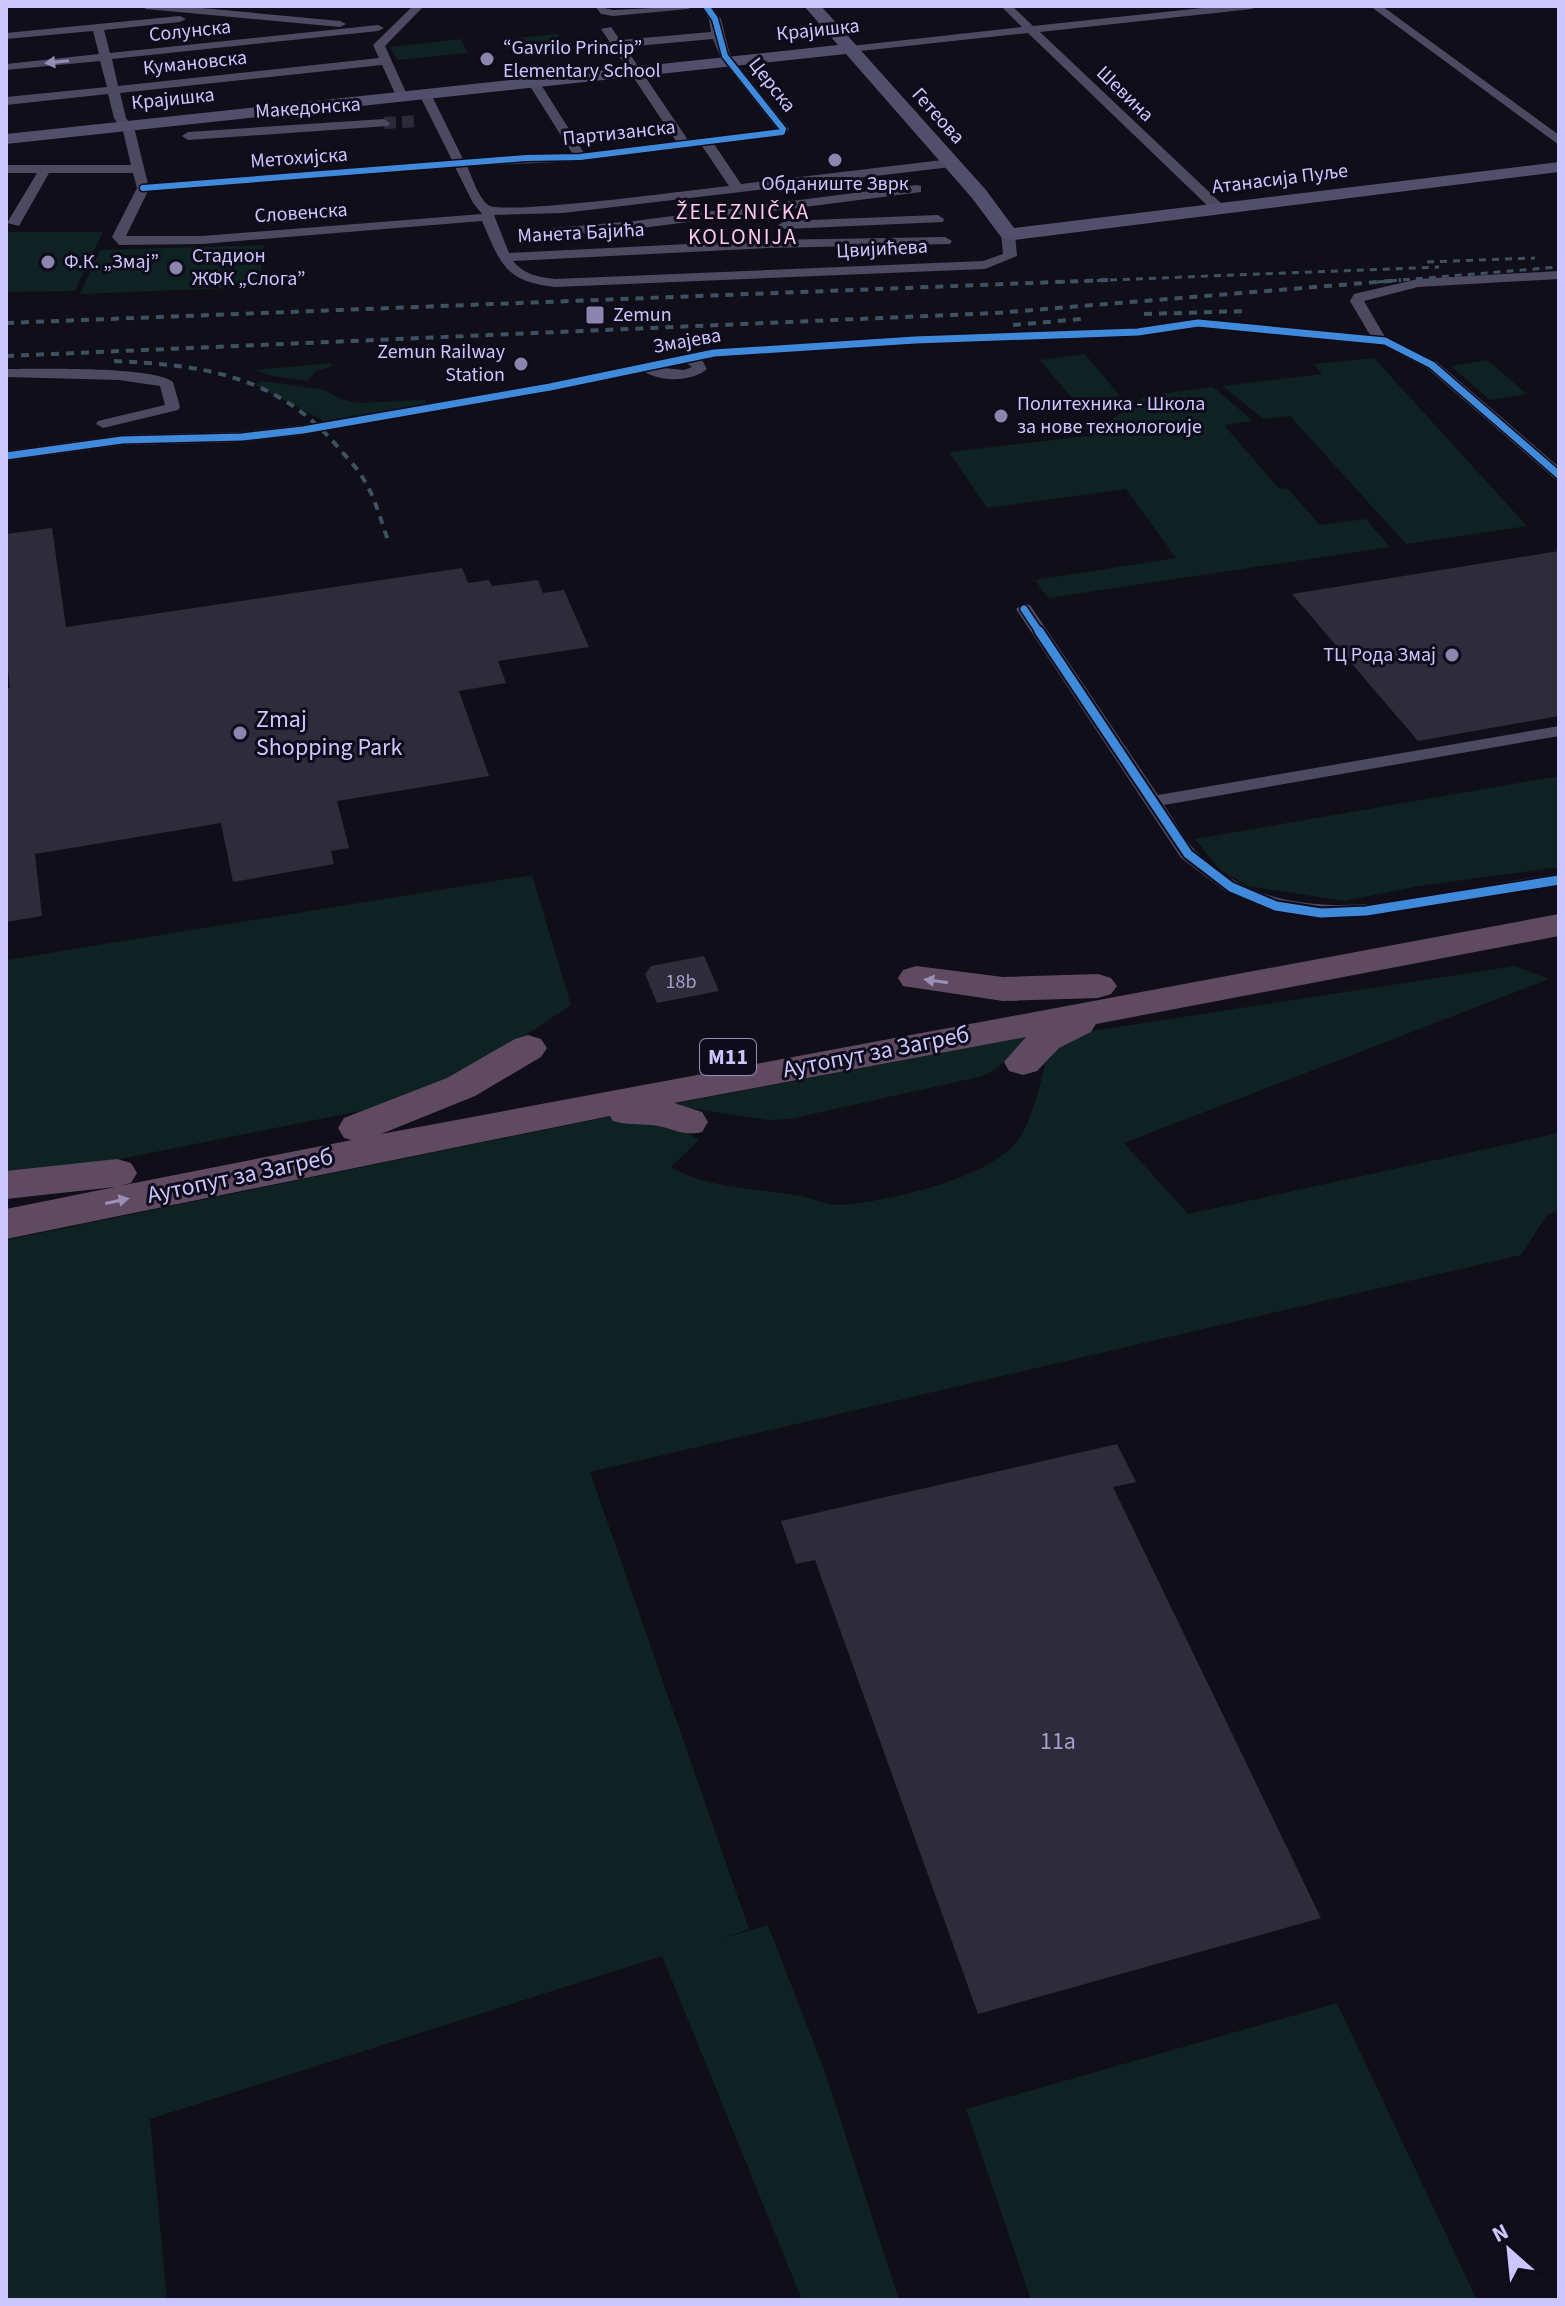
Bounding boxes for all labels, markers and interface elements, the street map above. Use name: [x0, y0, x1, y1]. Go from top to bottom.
street label: Крајишка: [775, 12, 861, 48]
street label: Солунска: [148, 13, 232, 49]
place label: “Gavrilo Princip” Elementary School: [503, 34, 661, 85]
street label: Кумановска: [142, 44, 248, 82]
marker: “Gavrilo Princip” Elementary School: [478, 50, 496, 68]
street label: Церска: [742, 52, 802, 118]
one-way arrow: [44, 56, 69, 69]
street label: Шевина: [1090, 60, 1160, 128]
street label: Крајишка: [130, 81, 216, 117]
street label: Гетеова: [905, 82, 971, 150]
street label: Македонска: [254, 90, 362, 126]
street label: Партизанска: [561, 113, 677, 153]
street label: Метохијска: [249, 141, 349, 175]
marker: Обданиште Зврк: [826, 151, 844, 169]
street label: Атанасија Пуље: [1210, 157, 1350, 201]
place label: Обданиште Зврк: [761, 170, 909, 198]
street label: Словенска: [254, 196, 348, 230]
district label: ŽELEZNIČKA KOLONIJA: [676, 196, 810, 253]
street label: Манета Бајића: [517, 216, 645, 250]
street label: Цвијићева: [836, 233, 928, 265]
place label: Стадион ЖФК „Слога”: [192, 242, 306, 293]
place label: Ф.К. „Змај”: [64, 248, 159, 276]
marker: Ф.К. „Змај”: [39, 253, 57, 271]
marker: Стадион ЖФК „Слога”: [167, 259, 185, 277]
place label: Zemun: [613, 301, 672, 329]
marker: Zemun: [584, 304, 606, 326]
street label: Змајева: [651, 321, 723, 361]
place label: Zemun Railway Station: [377, 338, 506, 389]
marker: Zemun Railway Station: [512, 355, 530, 373]
place label: Политехника - Школа за нове технологоије: [1017, 390, 1205, 441]
marker: Политехника - Школа за нове технологоије: [992, 407, 1010, 425]
place label: ТЦ Рода Змај: [1323, 641, 1436, 669]
marker: ТЦ Рода Змај: [1443, 646, 1461, 664]
place label: Zmaj Shopping Park: [256, 702, 402, 765]
marker: Zmaj Shopping Park: [231, 724, 249, 742]
house number: 18b: [666, 968, 696, 996]
one-way arrow: [924, 974, 949, 987]
street label: Аутопут за Загреб: [780, 1017, 972, 1087]
road number: M11: [700, 1039, 756, 1075]
street label: Аутопут за Загреб: [144, 1139, 336, 1213]
one-way arrow: [105, 1194, 130, 1207]
house number: 11a: [1040, 1724, 1076, 1759]
north arrow: [1469, 2210, 1549, 2290]
text: N: [1487, 2215, 1514, 2251]

